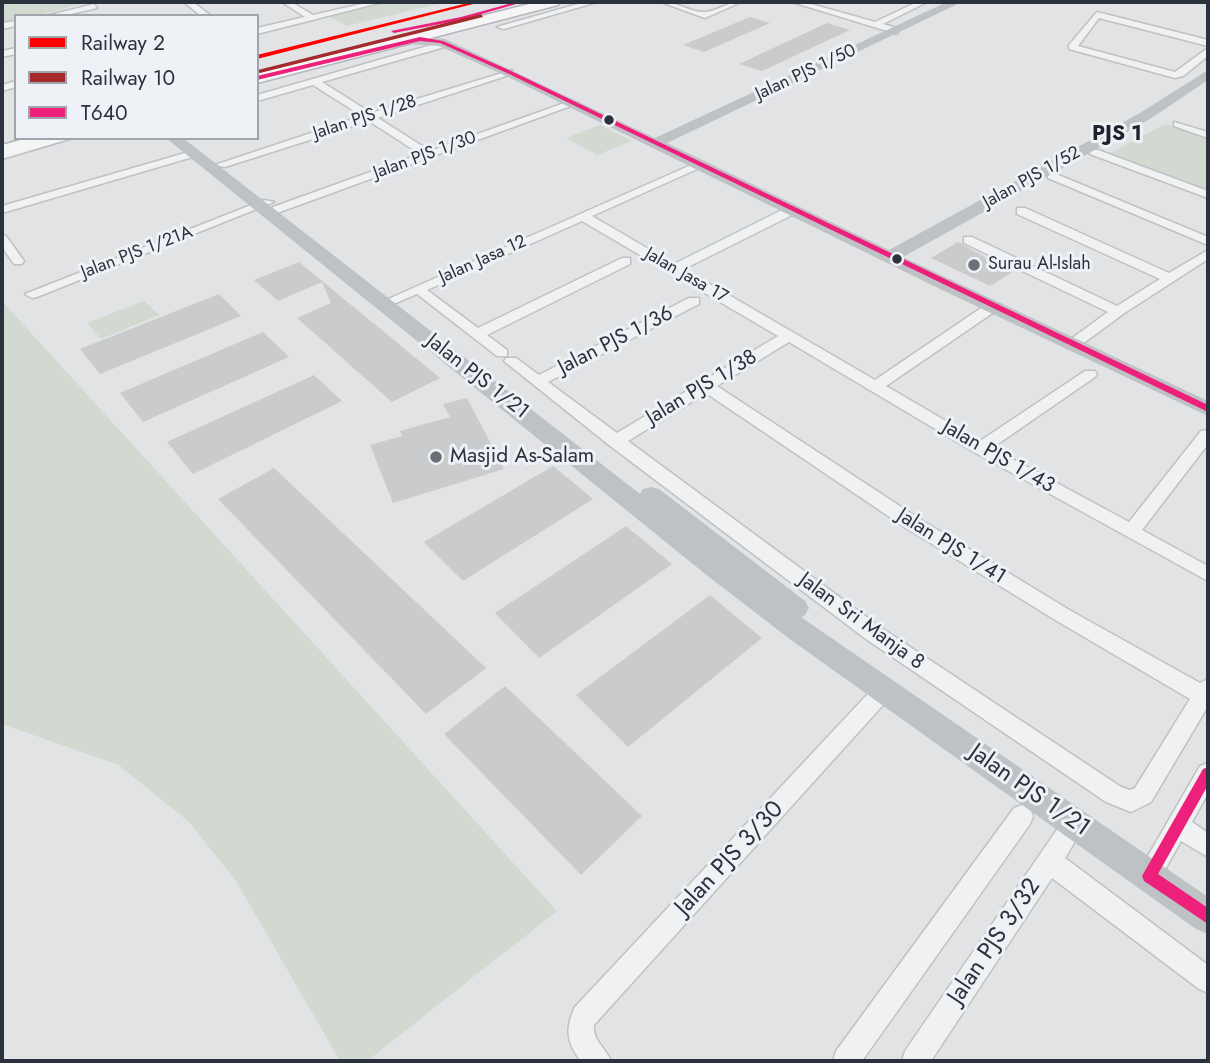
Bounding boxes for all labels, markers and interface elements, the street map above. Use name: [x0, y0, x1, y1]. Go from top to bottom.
legend: [14, 14, 259, 140]
text: Railway 2: [81, 28, 165, 58]
street label: Jalan PJS 1/50: [752, 40, 860, 106]
text: Railway 10: [81, 63, 175, 93]
street label: Jalan PJS 1/28: [311, 91, 419, 145]
text: T640: [81, 98, 128, 128]
unlabelled marker: [602, 113, 616, 127]
district label: PJS 1: [1092, 122, 1142, 148]
street label: Jalan PJS 1/30: [371, 127, 479, 185]
street label: Jalan PJS 1/52: [980, 142, 1084, 214]
street label: Jalan PJS 1/21A: [78, 222, 196, 284]
street label: Jalan Jasa 12: [436, 231, 530, 289]
street label: Jalan Jasa 17: [641, 244, 731, 308]
unlabelled marker: [890, 252, 904, 266]
place label: Surau Al-Islah: [988, 254, 1091, 276]
marker: Surau Al-Islah: [966, 257, 982, 273]
street label: Jalan PJS 1/36: [554, 301, 678, 381]
street label: Jalan PJS 1/21: [421, 329, 533, 425]
street label: Jalan PJS 1/38: [642, 345, 762, 431]
street label: Jalan PJS 1/43: [937, 415, 1059, 499]
place label: Masjid As-Salam: [450, 444, 594, 470]
marker: Masjid As-Salam: [428, 449, 444, 465]
street label: Jalan PJS 1/41: [892, 504, 1010, 590]
street label: Jalan Sri Manja 8: [793, 568, 929, 676]
street label: Jalan PJS 1/21: [963, 739, 1095, 843]
street label: Jalan PJS 3/30: [670, 796, 790, 922]
street label: Jalan PJS 3/32: [942, 874, 1048, 1010]

